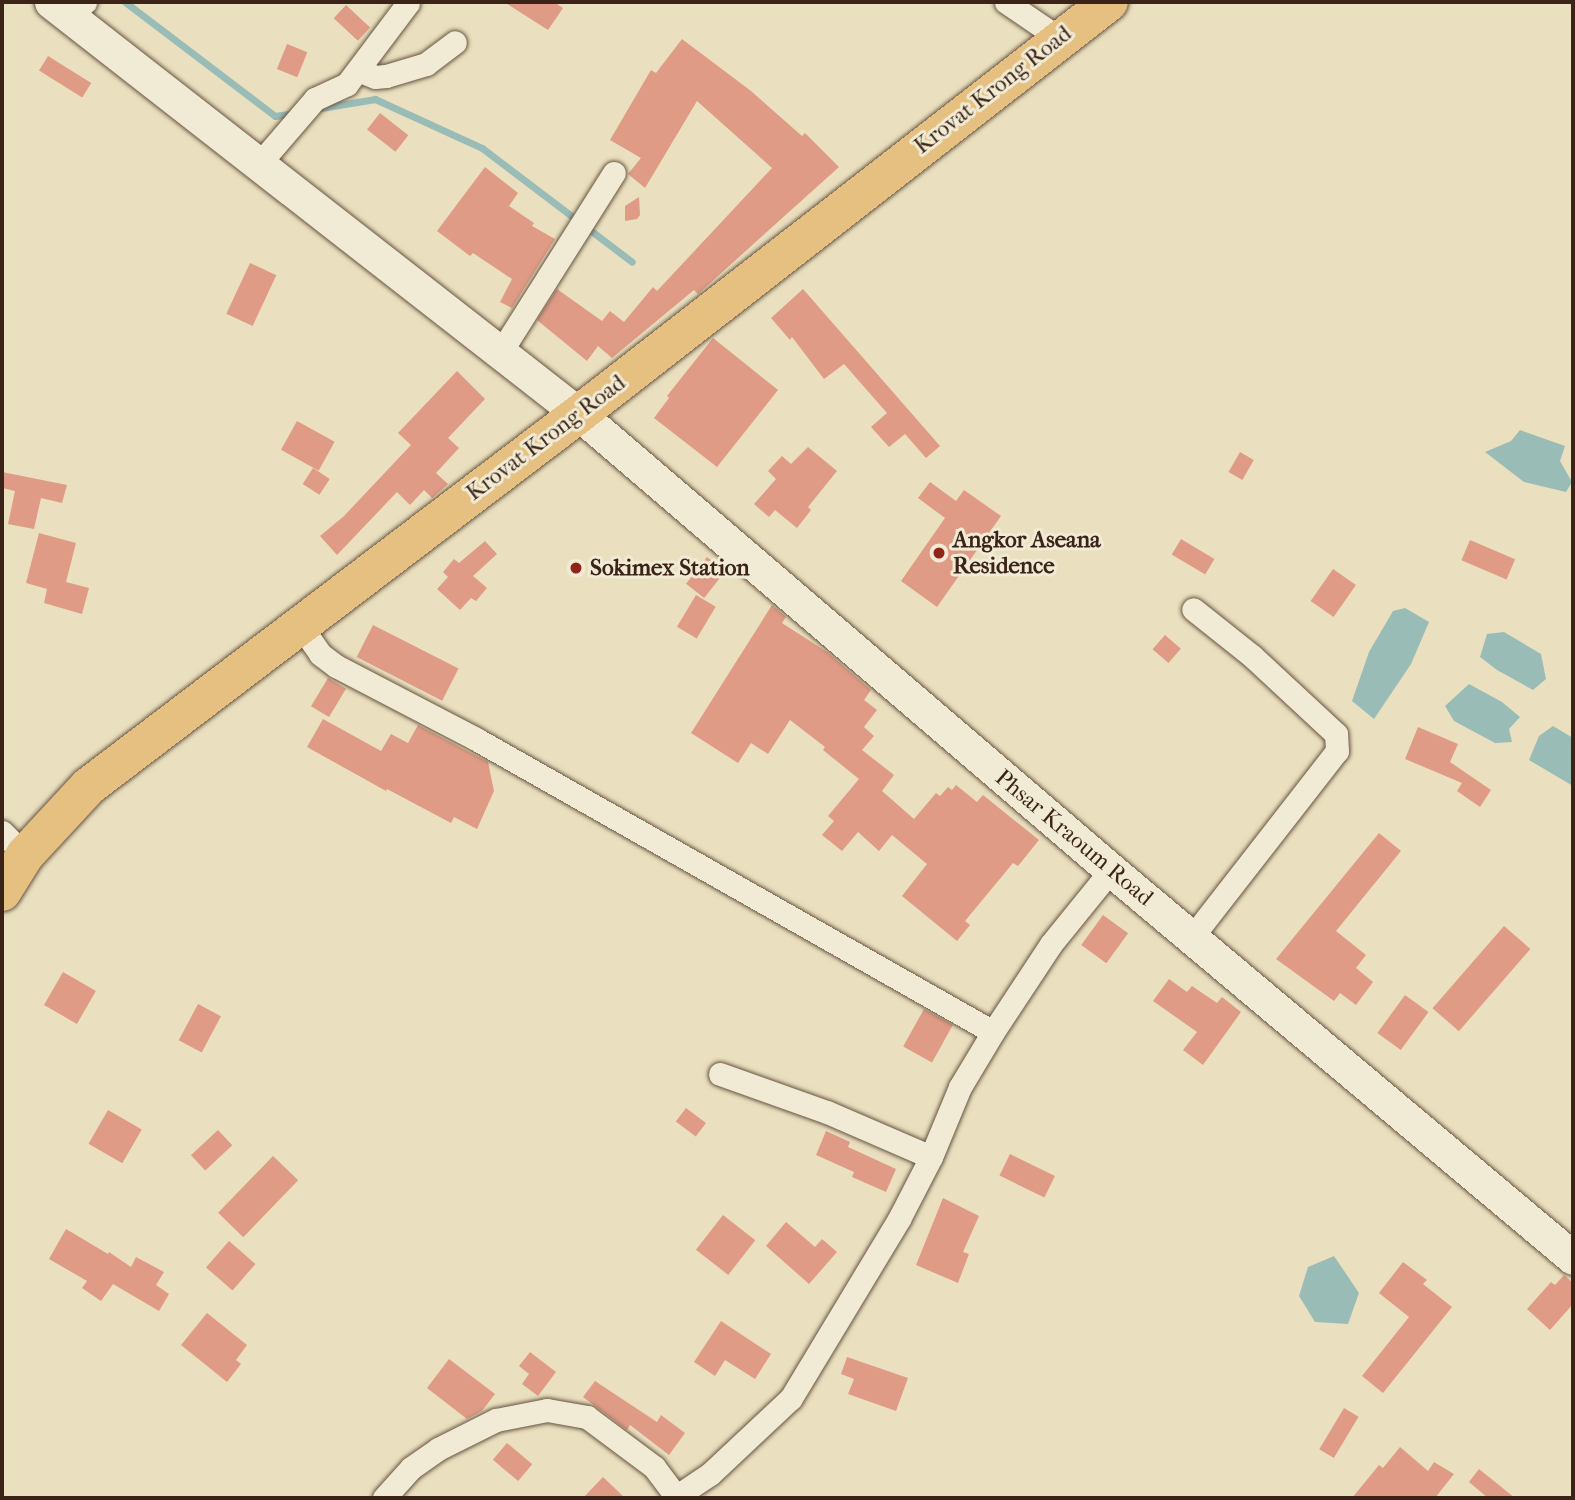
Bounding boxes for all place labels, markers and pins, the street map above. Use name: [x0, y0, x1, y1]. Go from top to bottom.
place label: Angkor Aseana Residence: [953, 526, 1101, 580]
marker: Angkor Aseana Residence: [931, 545, 947, 561]
place label: Sokimex Station: [590, 554, 750, 582]
marker: Sokimex Station: [568, 560, 584, 576]

